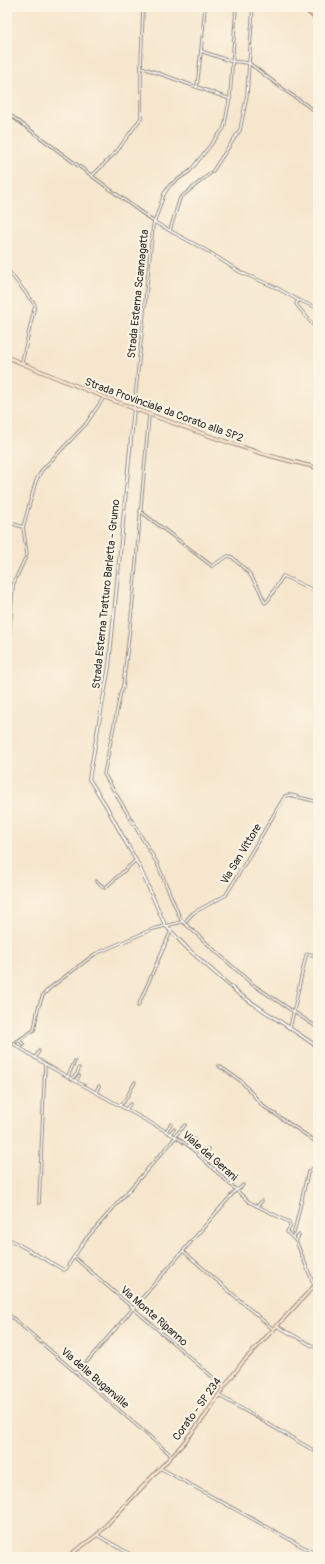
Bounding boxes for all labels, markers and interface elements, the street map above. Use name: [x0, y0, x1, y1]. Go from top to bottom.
street label: Strada Esterna Scannagatta: [125, 229, 151, 359]
street label: Strada Provinciale da Corato alla SP2: [83, 375, 245, 445]
street label: Strada Esterna Tratturo Barletta - Grumo: [90, 498, 122, 689]
street label: Via San Vittore: [218, 821, 264, 887]
street label: Viale dei Gerani: [180, 1128, 240, 1184]
street label: Via Monte Ripanno: [118, 1283, 190, 1349]
street label: Via delle Buganville: [58, 1345, 132, 1411]
street label: Corato - SP 234: [170, 1375, 224, 1443]

